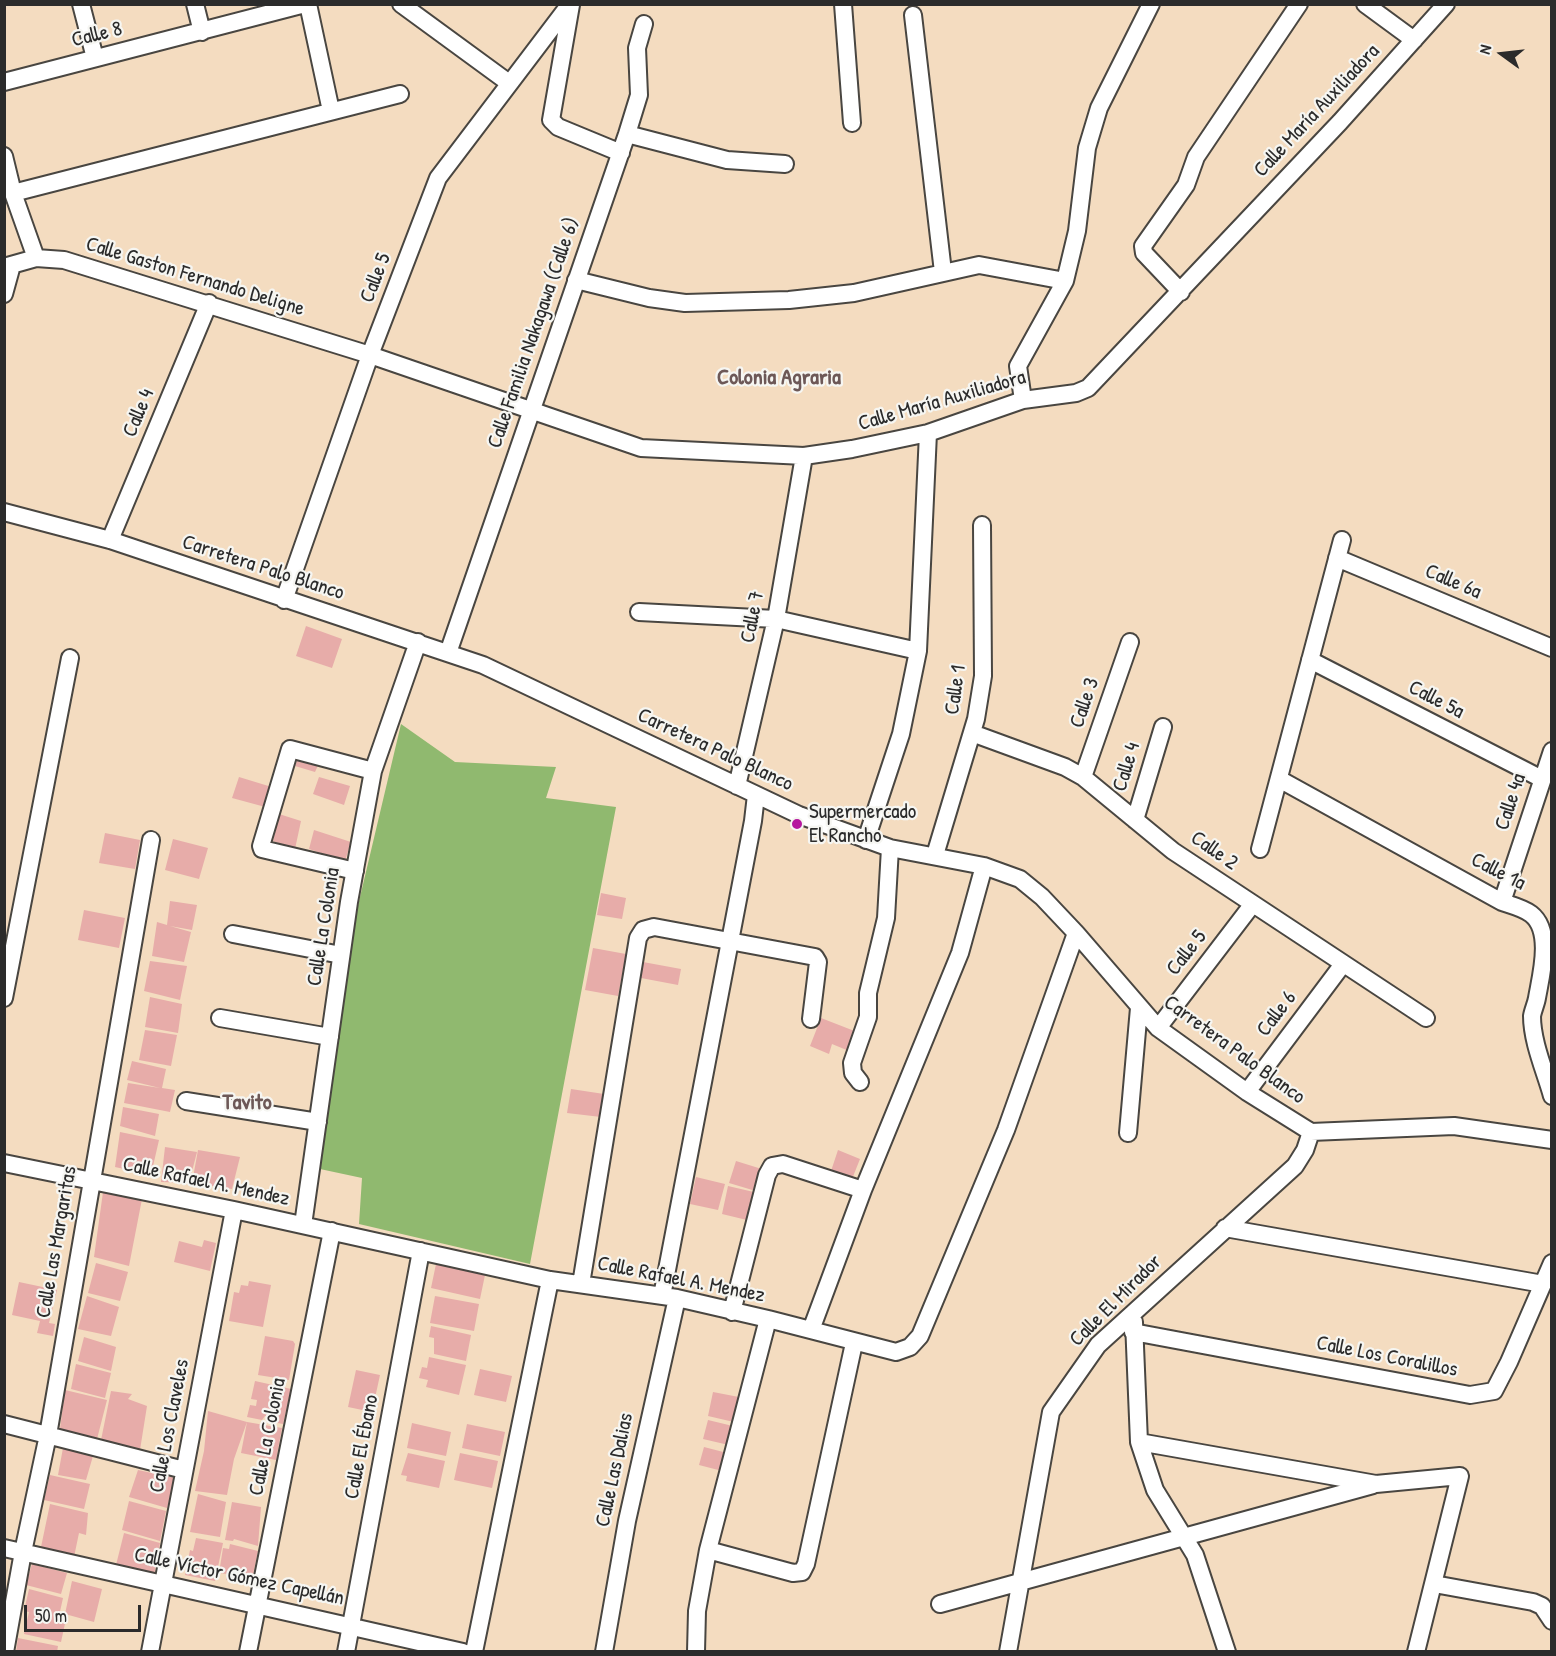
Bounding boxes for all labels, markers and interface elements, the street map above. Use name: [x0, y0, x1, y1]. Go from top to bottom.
street label: Calle 8: [69, 17, 125, 53]
north arrow: [1472, 24, 1532, 84]
street label: Calle María Auxiliadora: [1249, 39, 1385, 183]
text: N: [1473, 42, 1496, 56]
street label: Calle Familia Nakagawa (Calle 6): [483, 214, 585, 452]
street label: Calle Gaston Fernando Deligne: [83, 232, 307, 322]
street label: Calle 5: [355, 250, 397, 306]
district label: Colonia Agraria: [717, 365, 841, 391]
street label: Calle María Auxiliadora: [855, 365, 1029, 437]
street label: Calle 4: [118, 385, 160, 441]
street label: Carretera Palo Blanco: [179, 530, 347, 606]
street label: Calle 6a: [1421, 559, 1485, 605]
street label: Calle 7: [736, 589, 770, 645]
street label: Calle 1: [940, 664, 972, 716]
street label: Calle 3: [1065, 675, 1105, 731]
street label: Calle 5a: [1404, 675, 1468, 725]
street label: Carretera Palo Blanco: [633, 703, 797, 797]
street label: Calle 4: [1108, 739, 1146, 795]
street label: Calle 4a: [1490, 770, 1532, 834]
place label: Supermercado El Rancho: [809, 799, 916, 849]
marker: Supermercado El Rancho: [790, 817, 804, 831]
street label: Calle 2: [1186, 826, 1242, 876]
street label: Calle 1a: [1467, 848, 1529, 896]
street label: Calle La Colonia: [302, 866, 346, 988]
street label: Calle 5: [1161, 925, 1213, 981]
street label: Calle 6: [1252, 986, 1302, 1042]
street label: Carretera Palo Blanco: [1158, 990, 1310, 1110]
district label: Tavito: [222, 1090, 272, 1116]
street label: Calle Rafael A. Mendez: [120, 1152, 292, 1212]
street label: Calle Las Margaritas: [31, 1164, 83, 1320]
street label: Calle El Mirador: [1065, 1250, 1167, 1352]
street label: Calle Rafael A. Mendez: [595, 1251, 767, 1309]
street label: Calle Los Coralillos: [1314, 1331, 1460, 1383]
street label: Calle Los Claveles: [145, 1357, 195, 1495]
street label: Calle La Colonia: [244, 1376, 292, 1498]
street label: Calle El Ébano: [340, 1393, 384, 1501]
street label: Calle Las Dalias: [591, 1411, 639, 1529]
street label: Calle Víctor Gómez Capellán: [132, 1542, 346, 1612]
scale bar: [27, 1593, 144, 1631]
text: 50 m: [35, 1603, 67, 1628]

